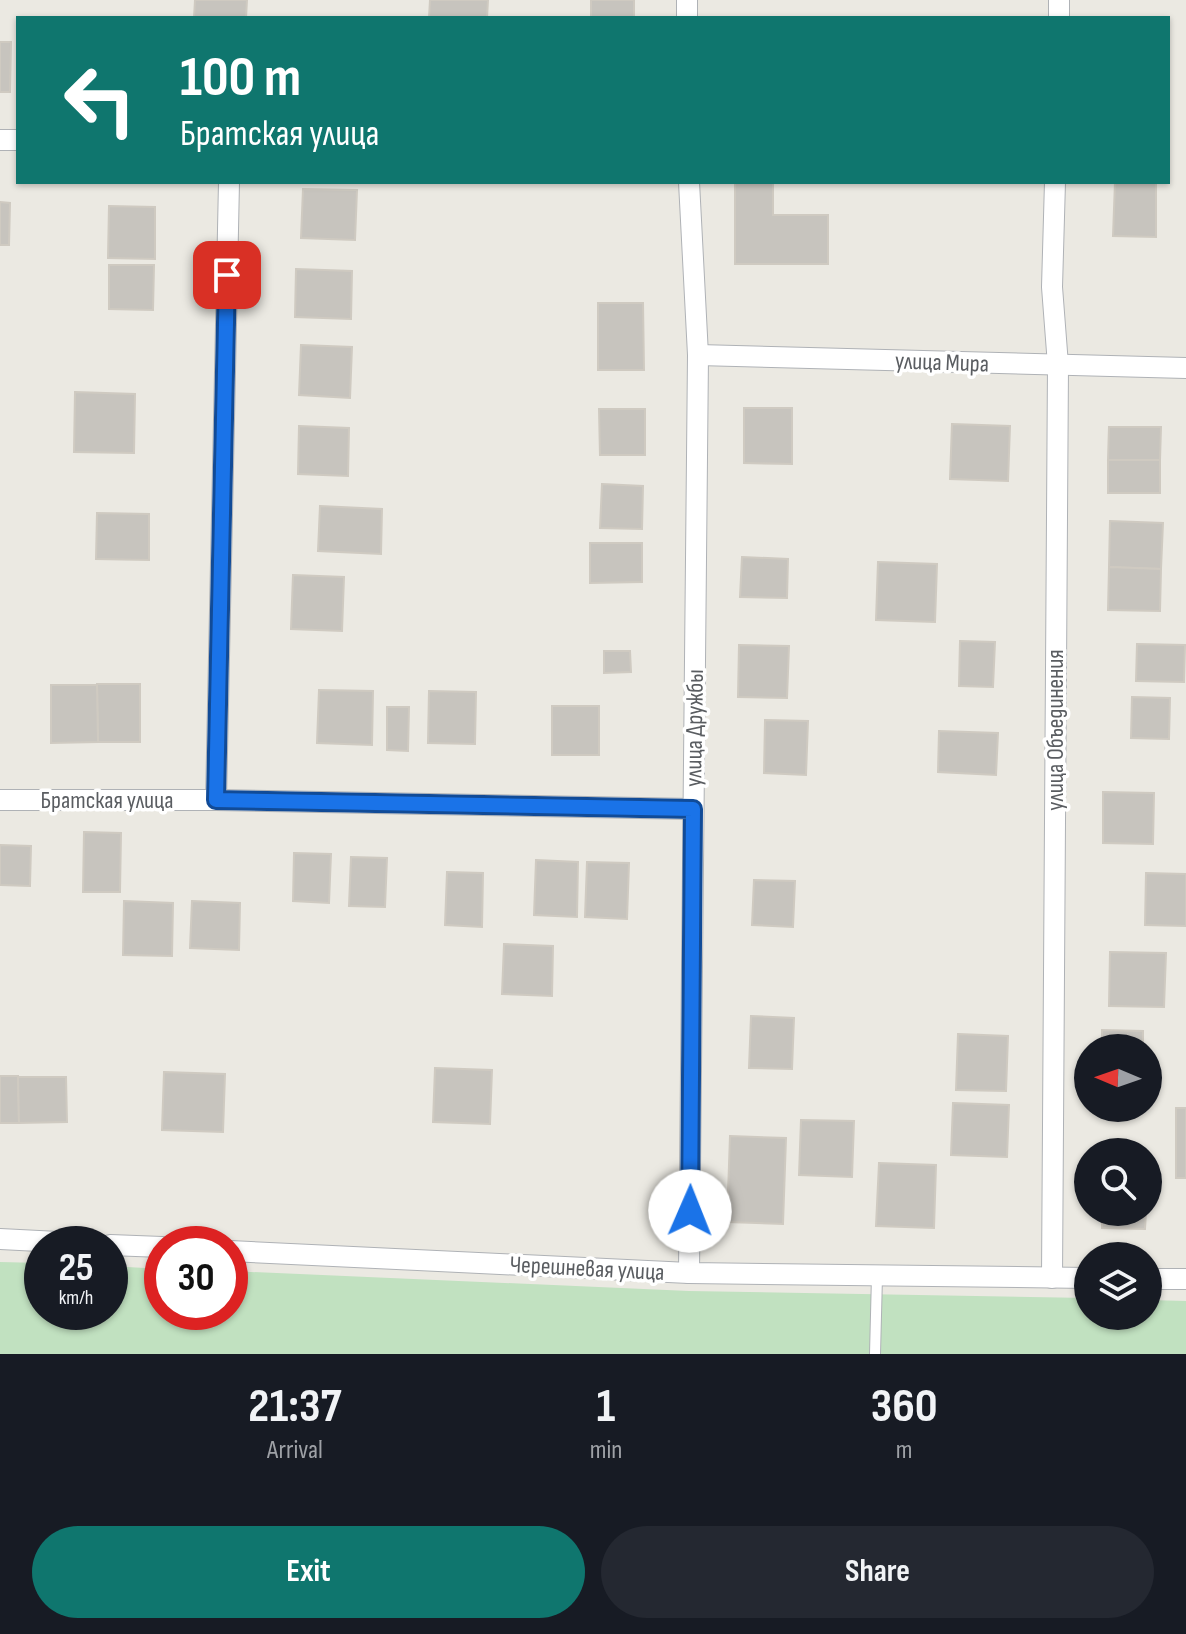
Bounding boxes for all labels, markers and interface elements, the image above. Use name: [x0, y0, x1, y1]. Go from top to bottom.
text: 100 m: [180, 45, 301, 112]
icon: left: [48, 48, 152, 152]
text: Братская улица: [180, 113, 379, 156]
pin: [193, 241, 261, 309]
icon: arrive: [205, 253, 249, 297]
street label: улица Мира: [894, 346, 990, 379]
street label: улица Объединения: [1041, 649, 1070, 811]
street label: улица Дружбы: [679, 669, 710, 787]
street label: Братская улица: [41, 786, 173, 815]
north arrow: [1074, 1034, 1162, 1122]
map controls: [1074, 1034, 1162, 1330]
button: search: [1074, 1138, 1162, 1226]
position arrow: [648, 1169, 732, 1253]
speed limit sign: 30: [144, 1226, 248, 1330]
button: layers: [1074, 1242, 1162, 1330]
text: 25: [58, 1244, 94, 1292]
street label: Черешневая улица: [509, 1250, 665, 1287]
text: km/h: [59, 1286, 93, 1310]
text: 21:37: [248, 1378, 341, 1435]
text: 1: [597, 1378, 615, 1435]
text: 360: [871, 1378, 938, 1435]
text: Arrival: [267, 1435, 323, 1466]
text: min: [590, 1435, 622, 1466]
text: m: [896, 1435, 913, 1466]
button: Exit: [32, 1526, 585, 1618]
button: Share: [601, 1526, 1154, 1618]

